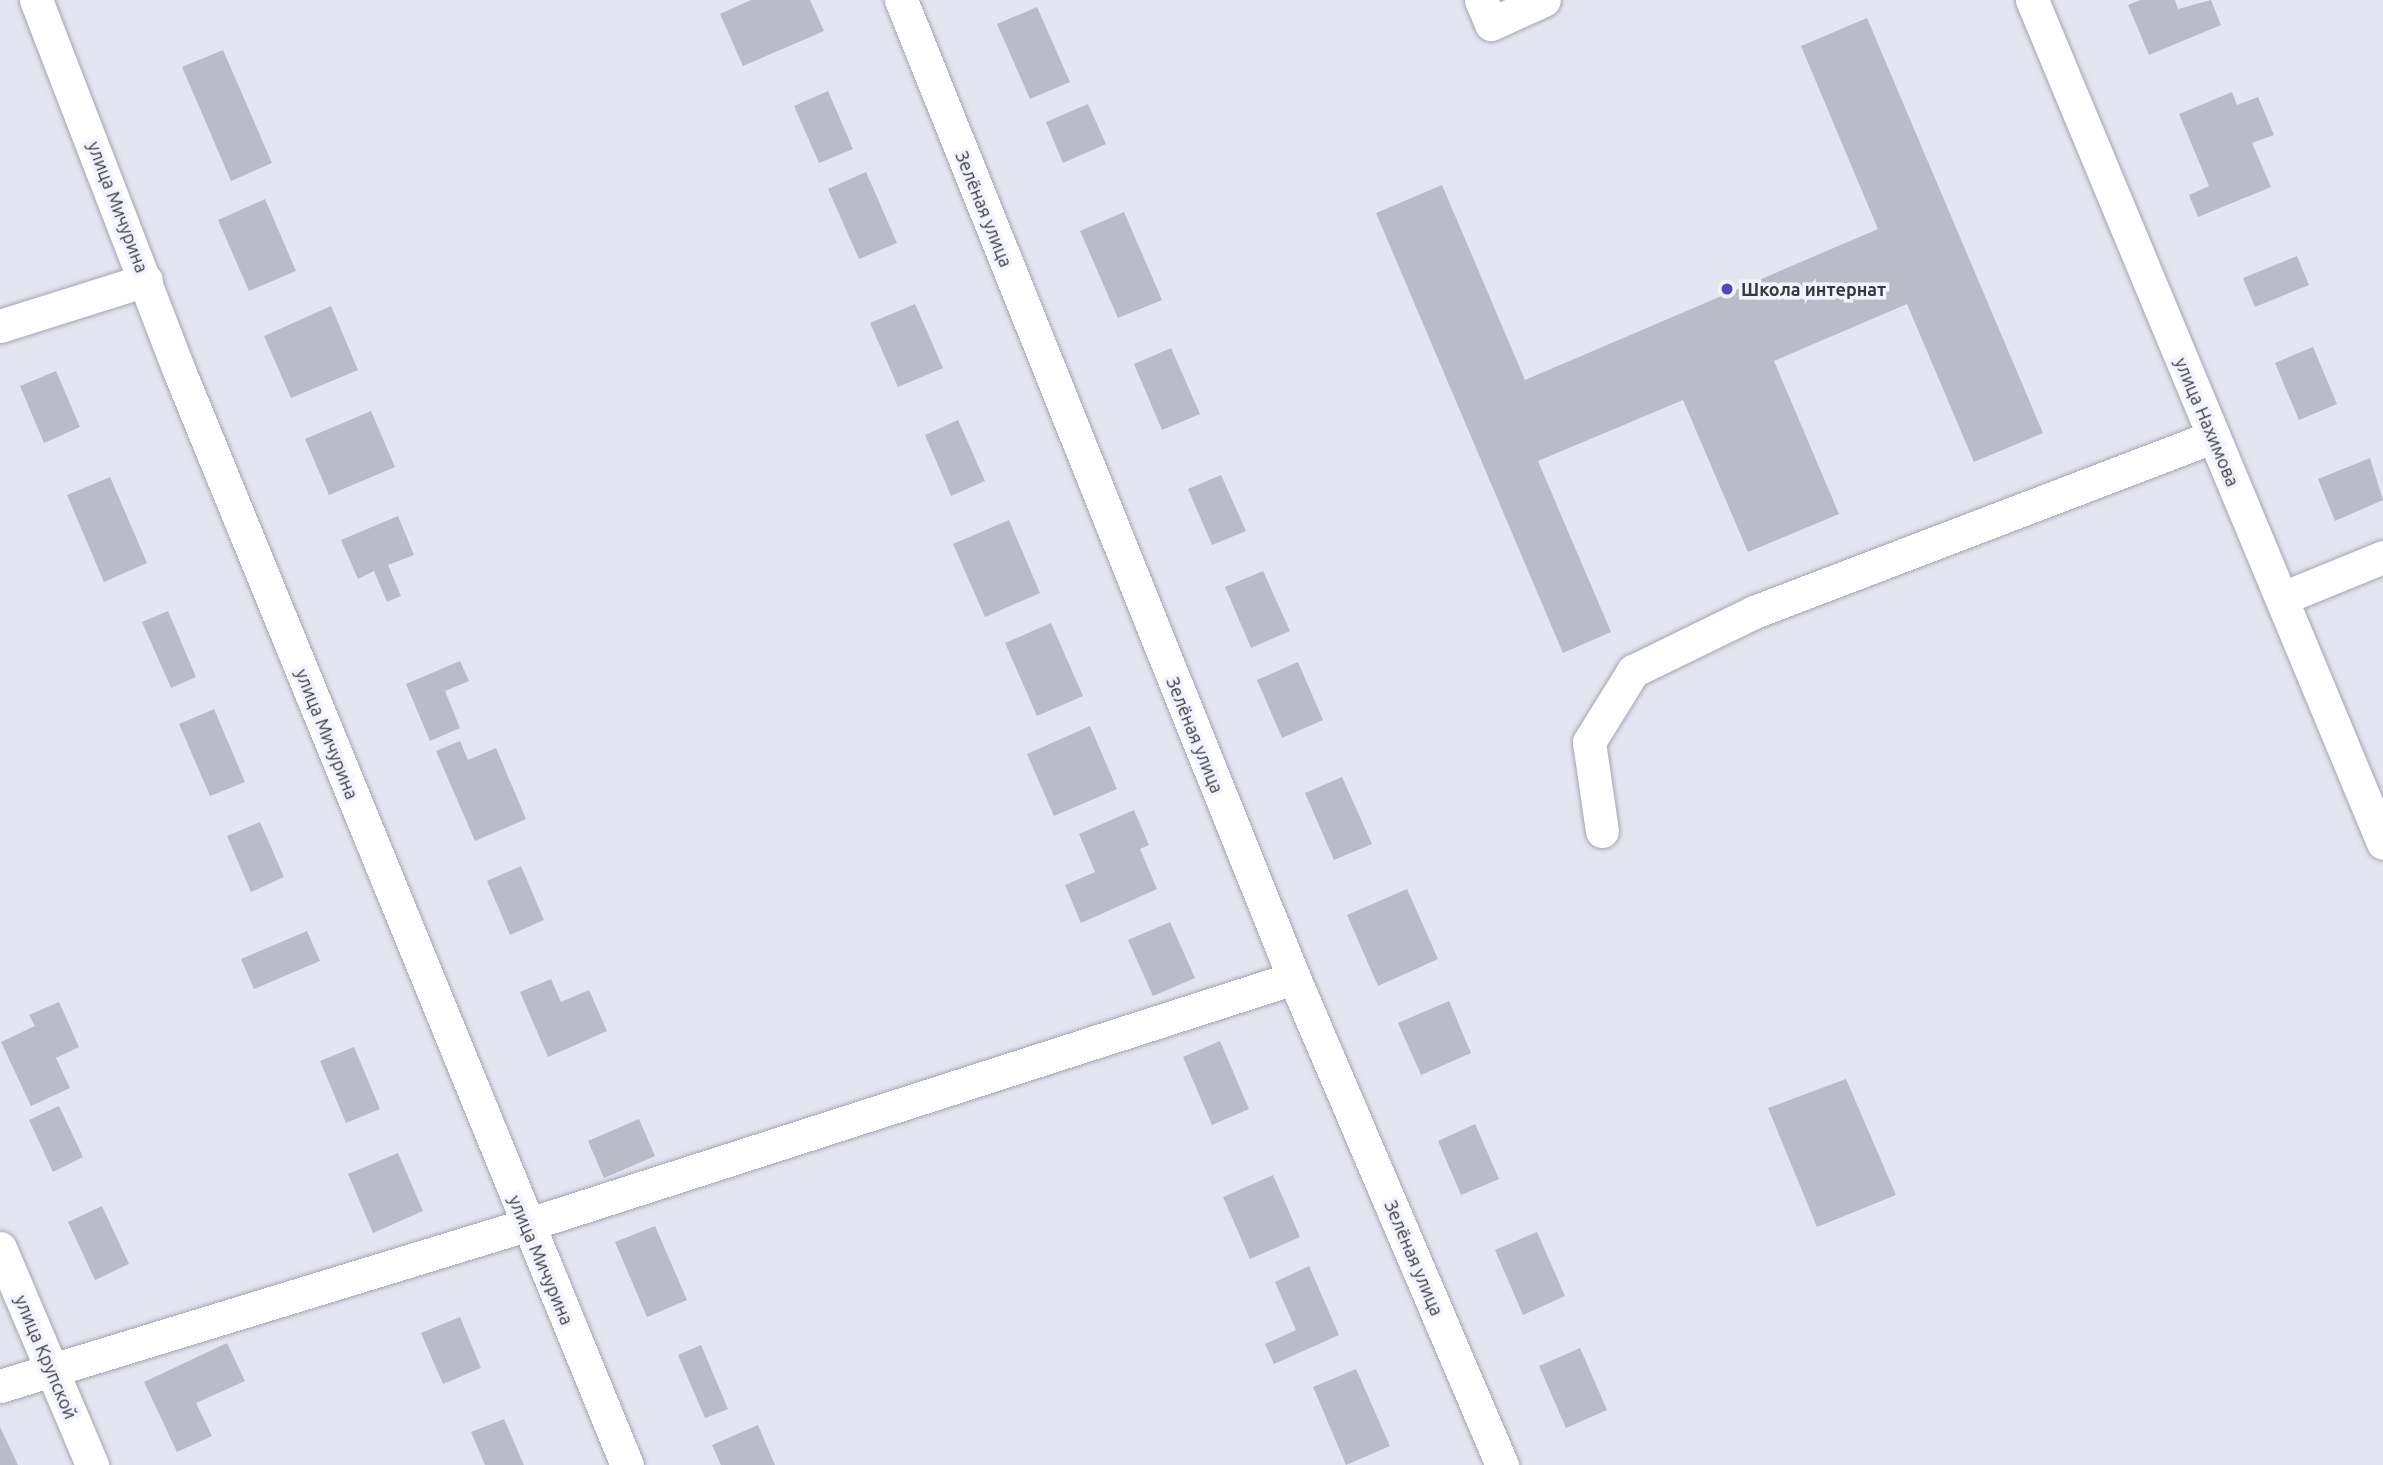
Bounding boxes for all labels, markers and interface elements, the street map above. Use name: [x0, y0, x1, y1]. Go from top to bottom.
street label: улица Мичурина: [83, 138, 153, 276]
street label: Зелёная улица: [951, 148, 1017, 270]
place label: Школа интернат: [1741, 278, 1886, 300]
marker: Школа интернат: [1719, 281, 1735, 297]
street label: улица Нахимова: [2170, 354, 2244, 490]
street label: улица Мичурина: [291, 666, 363, 802]
street label: Зелёная улица: [1162, 674, 1228, 796]
street label: улица Мичурина: [504, 1192, 578, 1328]
street label: Зелёная улица: [1380, 1197, 1448, 1319]
street label: улица Крупской: [10, 1292, 82, 1422]

